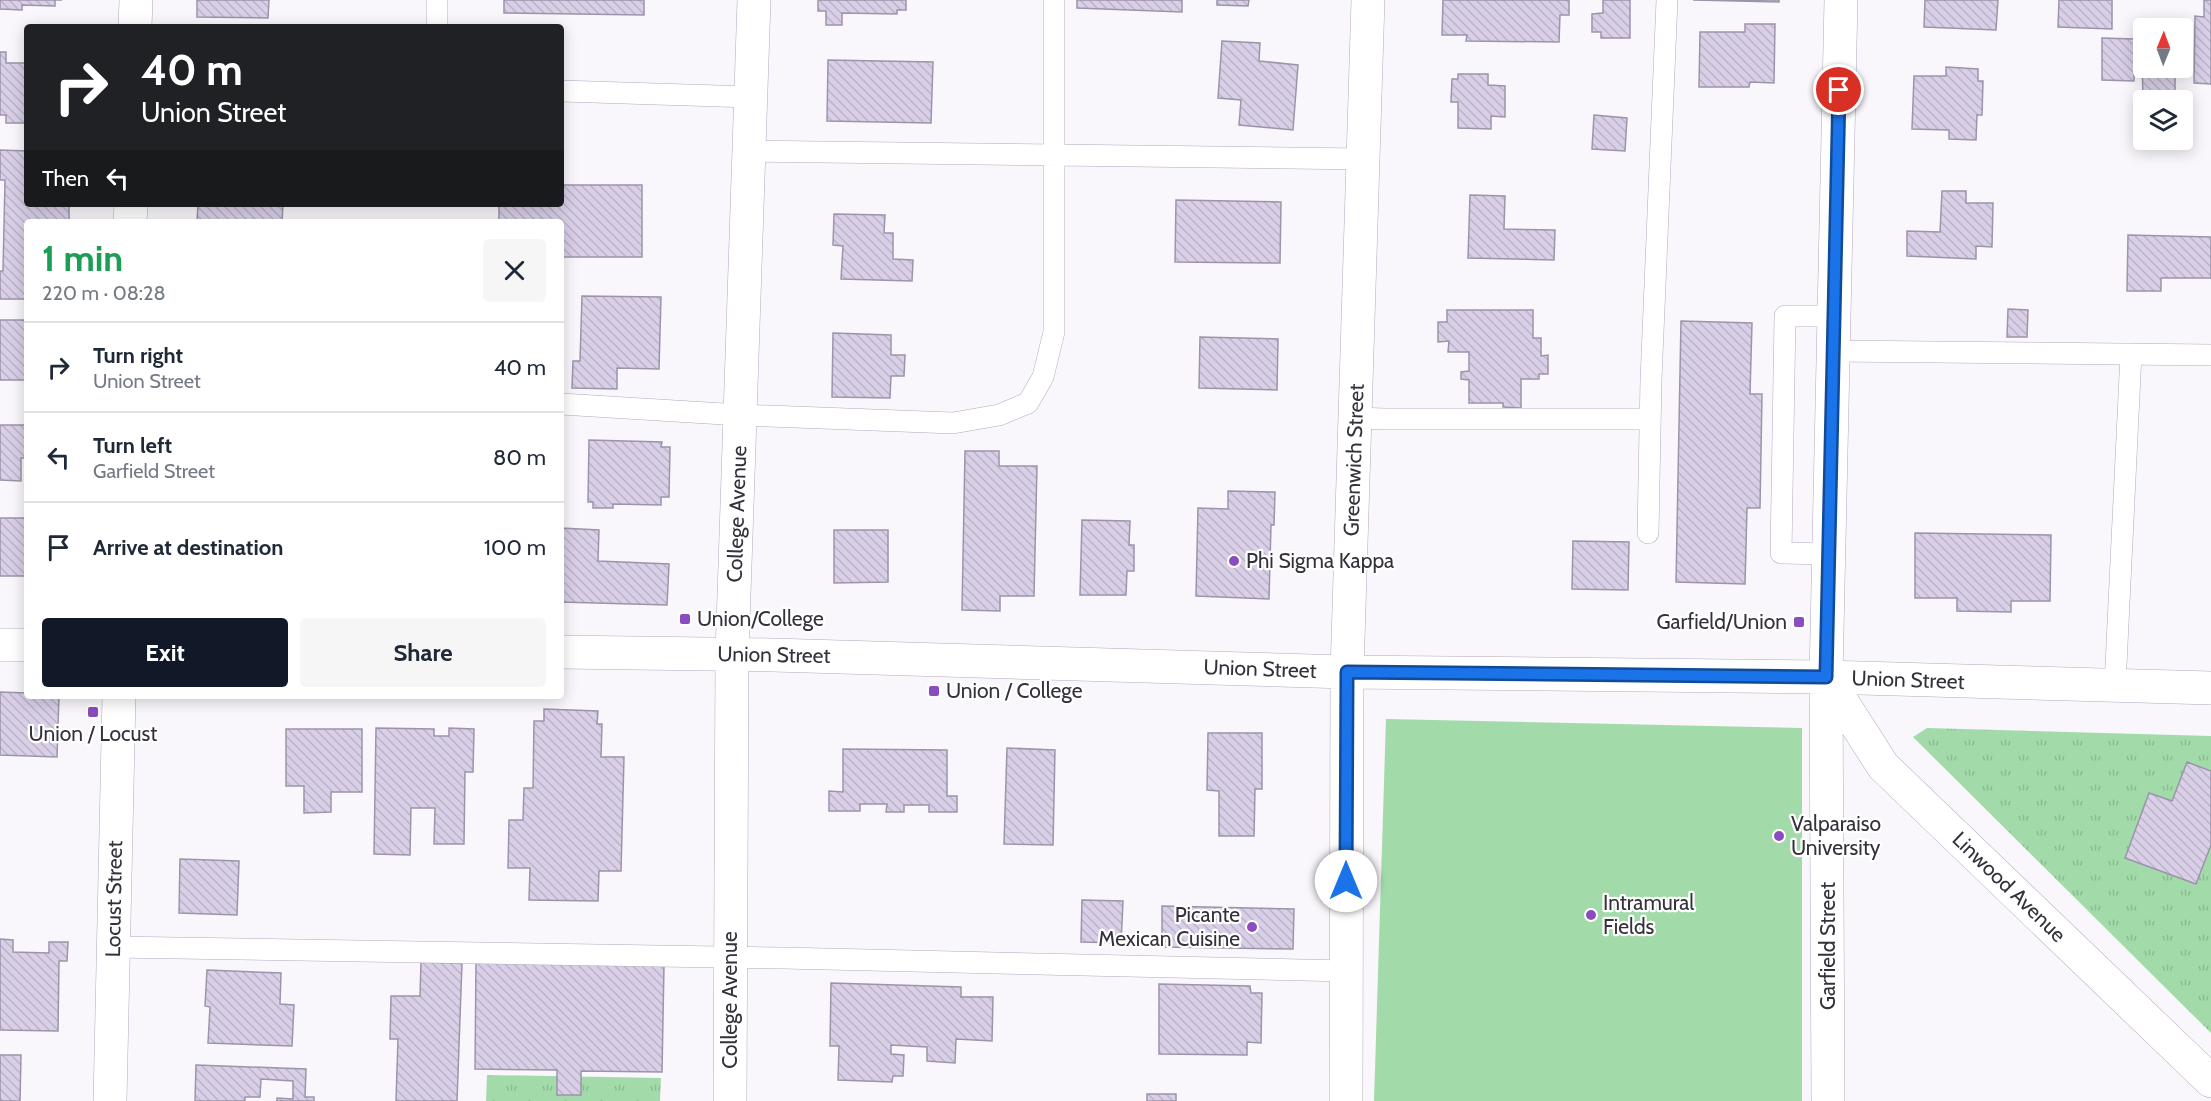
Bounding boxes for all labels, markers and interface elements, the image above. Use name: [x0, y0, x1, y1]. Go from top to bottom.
north arrow: [2133, 18, 2193, 78]
map controls: [2133, 18, 2193, 150]
text: 40 m: [141, 44, 243, 96]
icon: right: [42, 48, 120, 126]
pin: [1813, 64, 1864, 115]
icon: arrive: [1822, 73, 1855, 106]
button: layers: [2133, 90, 2193, 150]
text: Union Street: [141, 96, 286, 129]
icon: left: [101, 162, 134, 195]
text: Then: [42, 165, 89, 192]
text: 1 min: [42, 236, 123, 280]
button: close: [483, 239, 546, 302]
text: 220 m · 08:28: [42, 281, 166, 305]
text: Turn right: [93, 342, 183, 369]
icon: right: [42, 351, 75, 384]
text: 40 m: [494, 354, 546, 381]
text: Union Street: [93, 369, 201, 393]
street label: Greenwich Street: [1338, 383, 1369, 537]
text: Turn left: [93, 432, 172, 459]
icon: left: [42, 441, 75, 474]
text: 80 m: [493, 444, 546, 471]
street label: College Avenue: [722, 445, 751, 583]
text: Garfield Street: [93, 459, 215, 483]
icon: arrive: [42, 531, 75, 564]
text: Arrive at destination: [93, 534, 283, 561]
text: 100 m: [484, 534, 546, 561]
place label: Phi Sigma Kappa: [1246, 548, 1394, 573]
marker: Phi Sigma Kappa: [1227, 554, 1241, 568]
place label: Union/College: [697, 606, 824, 631]
place label: Garfield/Union: [1656, 609, 1787, 634]
marker: Union/College: [678, 612, 692, 626]
marker: Garfield/Union: [1792, 615, 1806, 629]
button: Exit: [42, 618, 288, 687]
button: Share: [300, 618, 546, 687]
street label: Union Street: [717, 641, 831, 668]
street label: Union Street: [1203, 654, 1317, 683]
street label: Union Street: [1851, 665, 1965, 694]
place label: Union / College: [946, 678, 1083, 703]
marker: Union / College: [927, 684, 941, 698]
marker: Union / Locust: [86, 705, 100, 719]
place label: Union / Locust: [29, 721, 157, 746]
place label: Valparaiso University: [1791, 811, 1881, 860]
street label: Linwood Avenue: [1948, 826, 2071, 947]
marker: Valparaiso University: [1772, 829, 1786, 843]
street label: Locust Street: [100, 840, 127, 958]
position arrow: [1314, 849, 1378, 913]
street label: Garfield Street: [1815, 882, 1840, 1010]
place label: Intramural Fields: [1603, 890, 1694, 939]
place label: Picante Mexican Cuisine: [1098, 902, 1240, 951]
marker: Intramural Fields: [1584, 908, 1598, 922]
marker: Picante Mexican Cuisine: [1245, 920, 1259, 934]
street label: College Avenue: [717, 931, 742, 1069]

